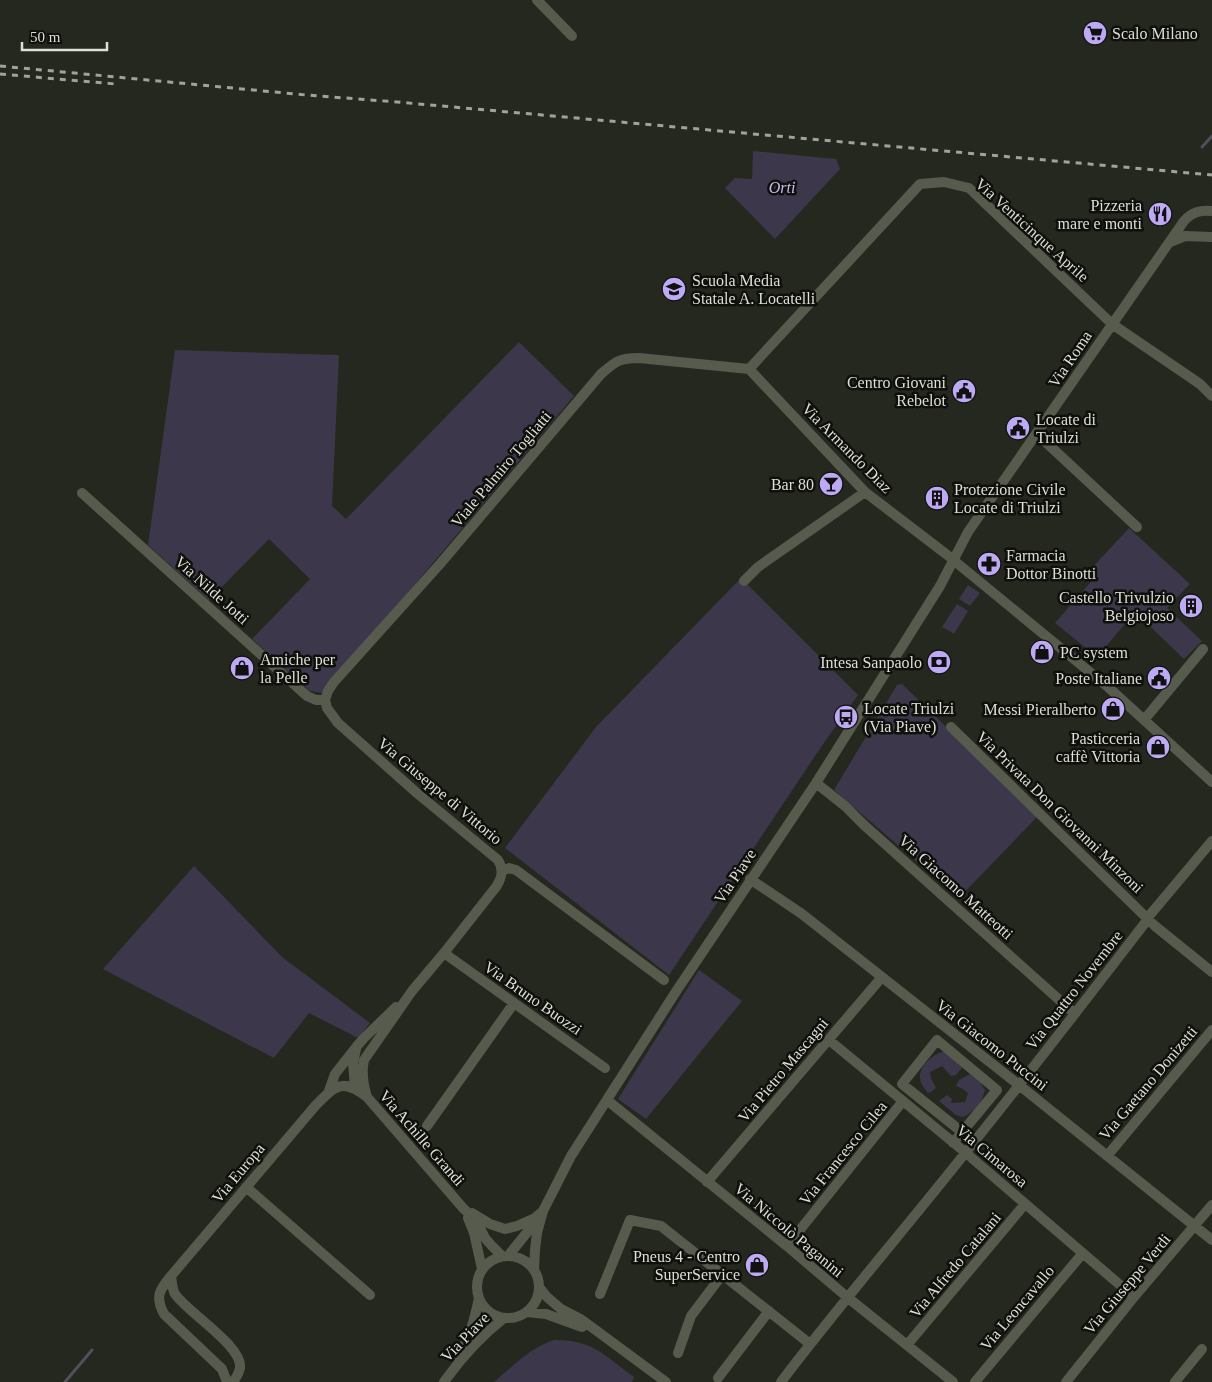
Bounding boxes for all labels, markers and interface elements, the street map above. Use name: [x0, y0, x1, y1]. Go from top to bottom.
scale bar: [22, 20, 108, 52]
supermarket icon: Scalo Milano: [1082, 20, 1108, 46]
place label: Scalo Milano: [1112, 25, 1198, 42]
text: 50 m: [30, 29, 61, 45]
street label: Via Venticinque Aprile: [971, 175, 1092, 286]
park label: Orti: [769, 179, 795, 196]
place label: Pizzeria mare e monti: [1058, 197, 1143, 232]
restaurant icon: Pizzeria mare e monti: [1147, 201, 1173, 227]
place label: Scuola Media Statale A. Locatelli: [692, 272, 816, 307]
school or university icon: Scuola Media Statale A. Locatelli: [661, 276, 687, 302]
street label: Via Roma: [1045, 328, 1095, 390]
place label: Centro Giovani Rebelot: [847, 374, 947, 409]
public building icon: Centro Giovani Rebelot: [951, 378, 977, 404]
street label: Via Armando Diaz: [799, 400, 895, 496]
street label: Viale Palmiro Togliatti: [448, 407, 556, 531]
place label: Locate di Triulzi: [1036, 411, 1097, 446]
public building icon: Locate di Triulzi: [1005, 415, 1031, 441]
bar icon: Bar 80: [818, 471, 844, 497]
place label: Bar 80: [771, 476, 814, 493]
place label: Protezione Civile Locate di Triulzi: [954, 481, 1066, 516]
building icon: Protezione Civile Locate di Triulzi: [924, 485, 950, 511]
place label: Farmacia Dottor Binotti: [1006, 547, 1097, 582]
pharmacy icon: Farmacia Dottor Binotti: [976, 551, 1002, 577]
street label: Via Nilde Jotti: [172, 552, 253, 628]
place label: Castello Trivulzio Belgiojoso: [1059, 589, 1174, 625]
building icon: Castello Trivulzio Belgiojoso: [1178, 593, 1204, 619]
shop icon: PC system: [1029, 639, 1055, 665]
place label: PC system: [1060, 644, 1129, 662]
bank icon: Intesa Sanpaolo: [926, 649, 952, 675]
place label: Amiche per la Pelle: [260, 651, 336, 686]
place label: Intesa Sanpaolo: [820, 654, 922, 672]
shop icon: Amiche per la Pelle: [229, 655, 255, 681]
public building icon: Poste Italiane: [1146, 665, 1172, 691]
place label: Poste Italiane: [1055, 670, 1142, 687]
shop icon: Messi Pieralberto: [1100, 696, 1126, 722]
place label: Locate Triulzi (Via Piave): [864, 700, 955, 736]
place label: Messi Pieralberto: [984, 701, 1096, 718]
bus stop icon: Locate Triulzi (Via Piave): [833, 704, 859, 730]
street label: Via Privata Don Giovanni Minzoni: [973, 728, 1147, 897]
place label: Pasticceria caffè Vittoria: [1056, 730, 1140, 765]
street label: Via Giuseppe di Vittorio: [374, 734, 505, 849]
shop icon: Pasticceria caffè Vittoria: [1145, 734, 1171, 760]
street label: Via Giacomo Matteotti: [896, 831, 1017, 943]
street label: Via Piave: [711, 846, 759, 906]
street label: Via Quattro Novembre: [1022, 927, 1126, 1053]
street label: Via Bruno Buozzi: [481, 958, 586, 1038]
street label: Via Giacomo Puccini: [933, 996, 1052, 1094]
street label: Via Pietro Mascagni: [735, 1014, 833, 1126]
street label: Via Gaetano Donizetti: [1096, 1022, 1201, 1143]
street label: Via Achille Grandi: [376, 1087, 468, 1190]
street label: Via Francesco Cilea: [796, 1098, 890, 1208]
street label: Via Cimarosa: [953, 1121, 1031, 1191]
street label: Via Europa: [208, 1140, 269, 1207]
street label: Via Niccolò Paganini: [731, 1180, 847, 1282]
street label: Via Alfredo Catalani: [906, 1208, 1004, 1321]
street label: Via Giuseppe Verdi: [1080, 1230, 1175, 1338]
place label: Pneus 4 - Centro SuperService: [633, 1248, 740, 1284]
shop icon: Pneus 4 - Centro SuperService: [744, 1252, 770, 1278]
street label: Via Leoncavallo: [977, 1262, 1057, 1354]
street label: Via Piave: [437, 1309, 493, 1365]

